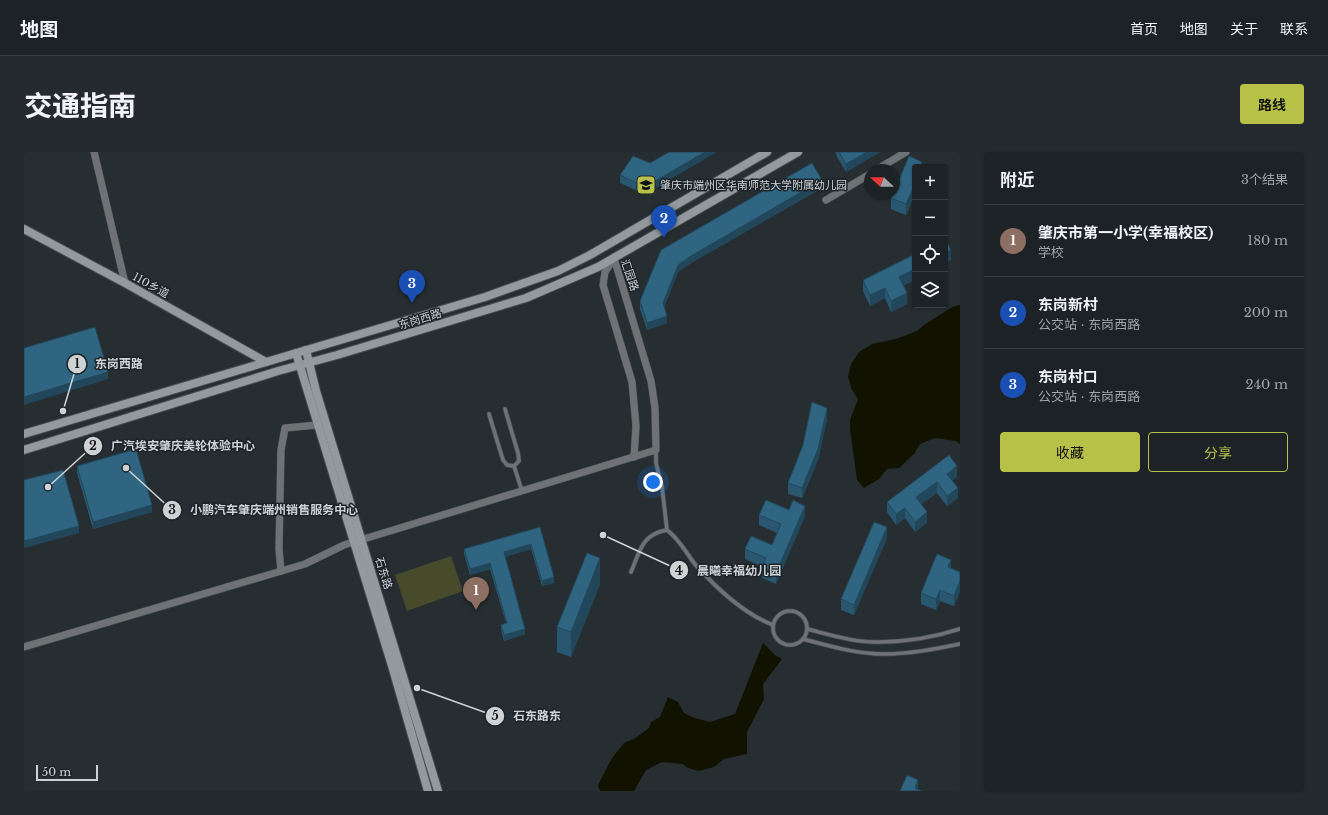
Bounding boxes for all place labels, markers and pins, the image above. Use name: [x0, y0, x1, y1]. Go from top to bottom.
school or university icon: 肇庆市端州区华南师范大学附属幼儿园: [635, 174, 657, 196]
place label: 肇庆市端州区华南师范大学附属幼儿园: [660, 178, 847, 192]
pin: 2: [651, 205, 677, 238]
pin: 3: [399, 270, 425, 303]
callout: 东岗西路: [67, 352, 151, 376]
callout: 广汽埃安肇庆美轮体验中心: [83, 434, 263, 458]
callout: 小鹏汽车肇庆端州销售服务中心: [162, 498, 366, 522]
callout: 晨曦幸福幼儿园: [669, 558, 789, 582]
pin: 1: [463, 577, 489, 610]
callout: 石东路东: [485, 704, 569, 728]

